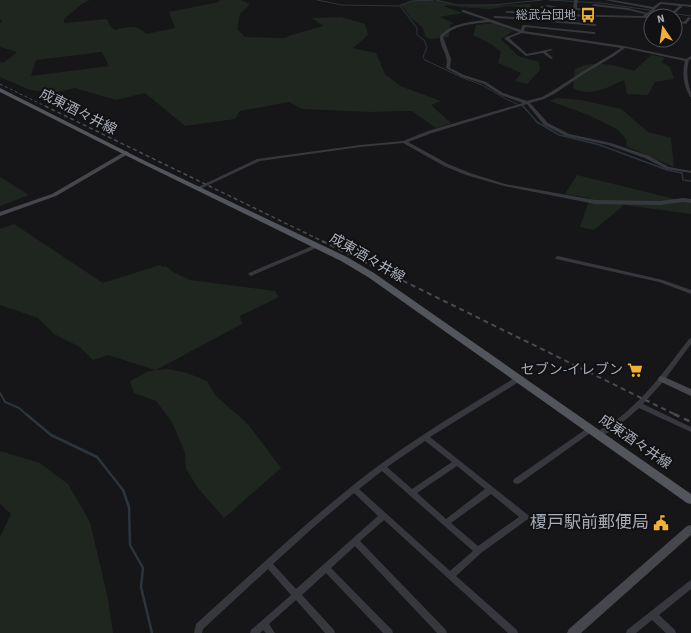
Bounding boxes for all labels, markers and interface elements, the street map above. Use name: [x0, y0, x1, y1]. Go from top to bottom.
bus stop icon: 総武台団地: [579, 6, 597, 24]
place label: 総武台団地: [516, 7, 576, 24]
north arrow: [643, 8, 683, 48]
text: N: [656, 11, 666, 27]
street label: 成東酒々井線: [36, 84, 120, 140]
street label: 成東酒々井線: [326, 228, 408, 288]
place label: セブン-イレブン: [521, 360, 623, 380]
supermarket icon: セブン-イレブン: [626, 361, 644, 379]
street label: 成東酒々井線: [595, 410, 675, 474]
place label: 榎戸駅前郵便局: [530, 511, 649, 535]
public building icon: 榎戸駅前郵便局: [652, 514, 670, 532]

